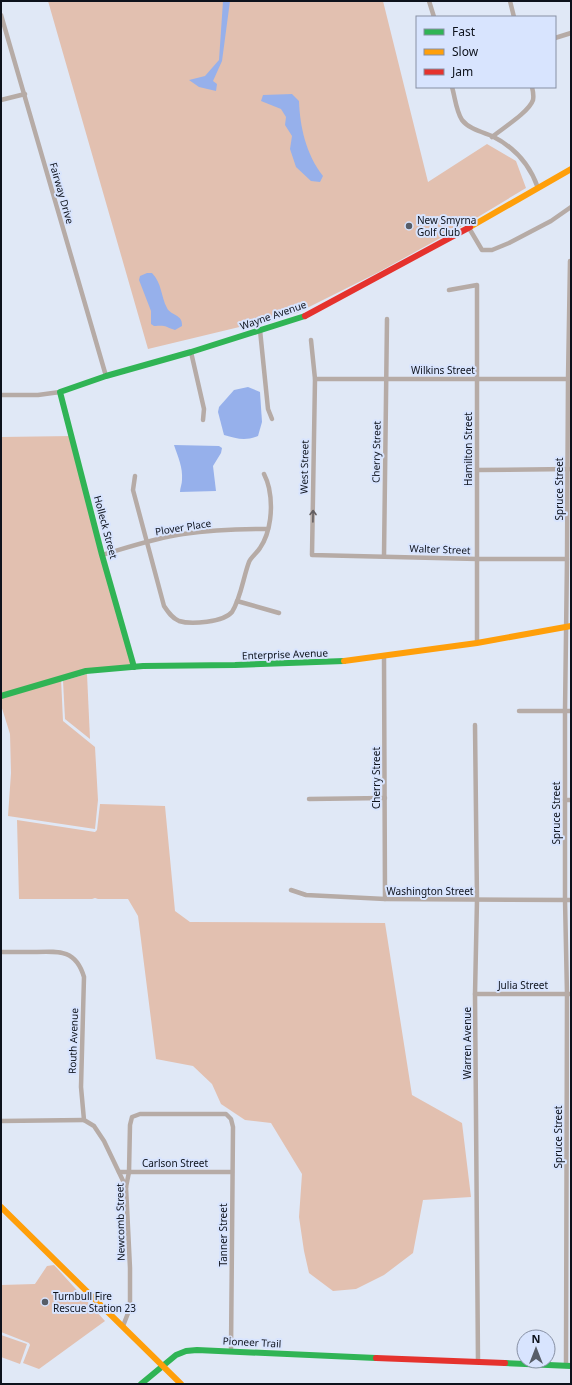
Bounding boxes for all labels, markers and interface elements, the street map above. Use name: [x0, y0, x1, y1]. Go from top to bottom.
legend: [416, 16, 556, 88]
text: Fast: [452, 23, 476, 40]
text: Slow: [452, 43, 479, 60]
text: Jam: [451, 63, 473, 80]
street label: Fairway Drive: [47, 161, 78, 226]
place label: New Smyrna Golf Club: [417, 213, 476, 239]
marker: New Smyrna Golf Club: [404, 221, 414, 231]
street label: Wayne Avenue: [238, 297, 308, 333]
street label: Wilkins Street: [411, 363, 475, 377]
street label: Hamilton Street: [461, 412, 475, 486]
street label: Cherry Street: [368, 420, 384, 483]
street label: West Street: [297, 440, 311, 494]
street label: Spruce Street: [552, 457, 566, 520]
street label: Holleck Street: [91, 494, 121, 561]
one-way arrow: [309, 510, 317, 523]
street label: Plover Place: [154, 516, 212, 538]
street label: Walter Street: [409, 541, 471, 557]
street label: Enterprise Avenue: [242, 645, 329, 662]
street label: Cherry Street: [369, 747, 383, 809]
street label: Spruce Street: [549, 781, 563, 844]
street label: Washington Street: [387, 884, 474, 898]
street label: Julia Street: [497, 978, 548, 992]
street label: Warren Avenue: [460, 1006, 474, 1079]
street label: Routh Avenue: [65, 1007, 81, 1074]
street label: Spruce Street: [551, 1105, 565, 1168]
street label: Carlson Street: [142, 1156, 208, 1170]
street label: Newcomb Street: [112, 1183, 128, 1261]
street label: Tanner Street: [216, 1203, 230, 1267]
place label: Turnbull Fire Rescue Station 23: [53, 1289, 136, 1315]
marker: Turnbull Fire Rescue Station 23: [40, 1297, 50, 1307]
north arrow: [516, 1329, 556, 1369]
text: N: [532, 1331, 540, 1346]
street label: Pioneer Trail: [222, 1333, 282, 1351]

